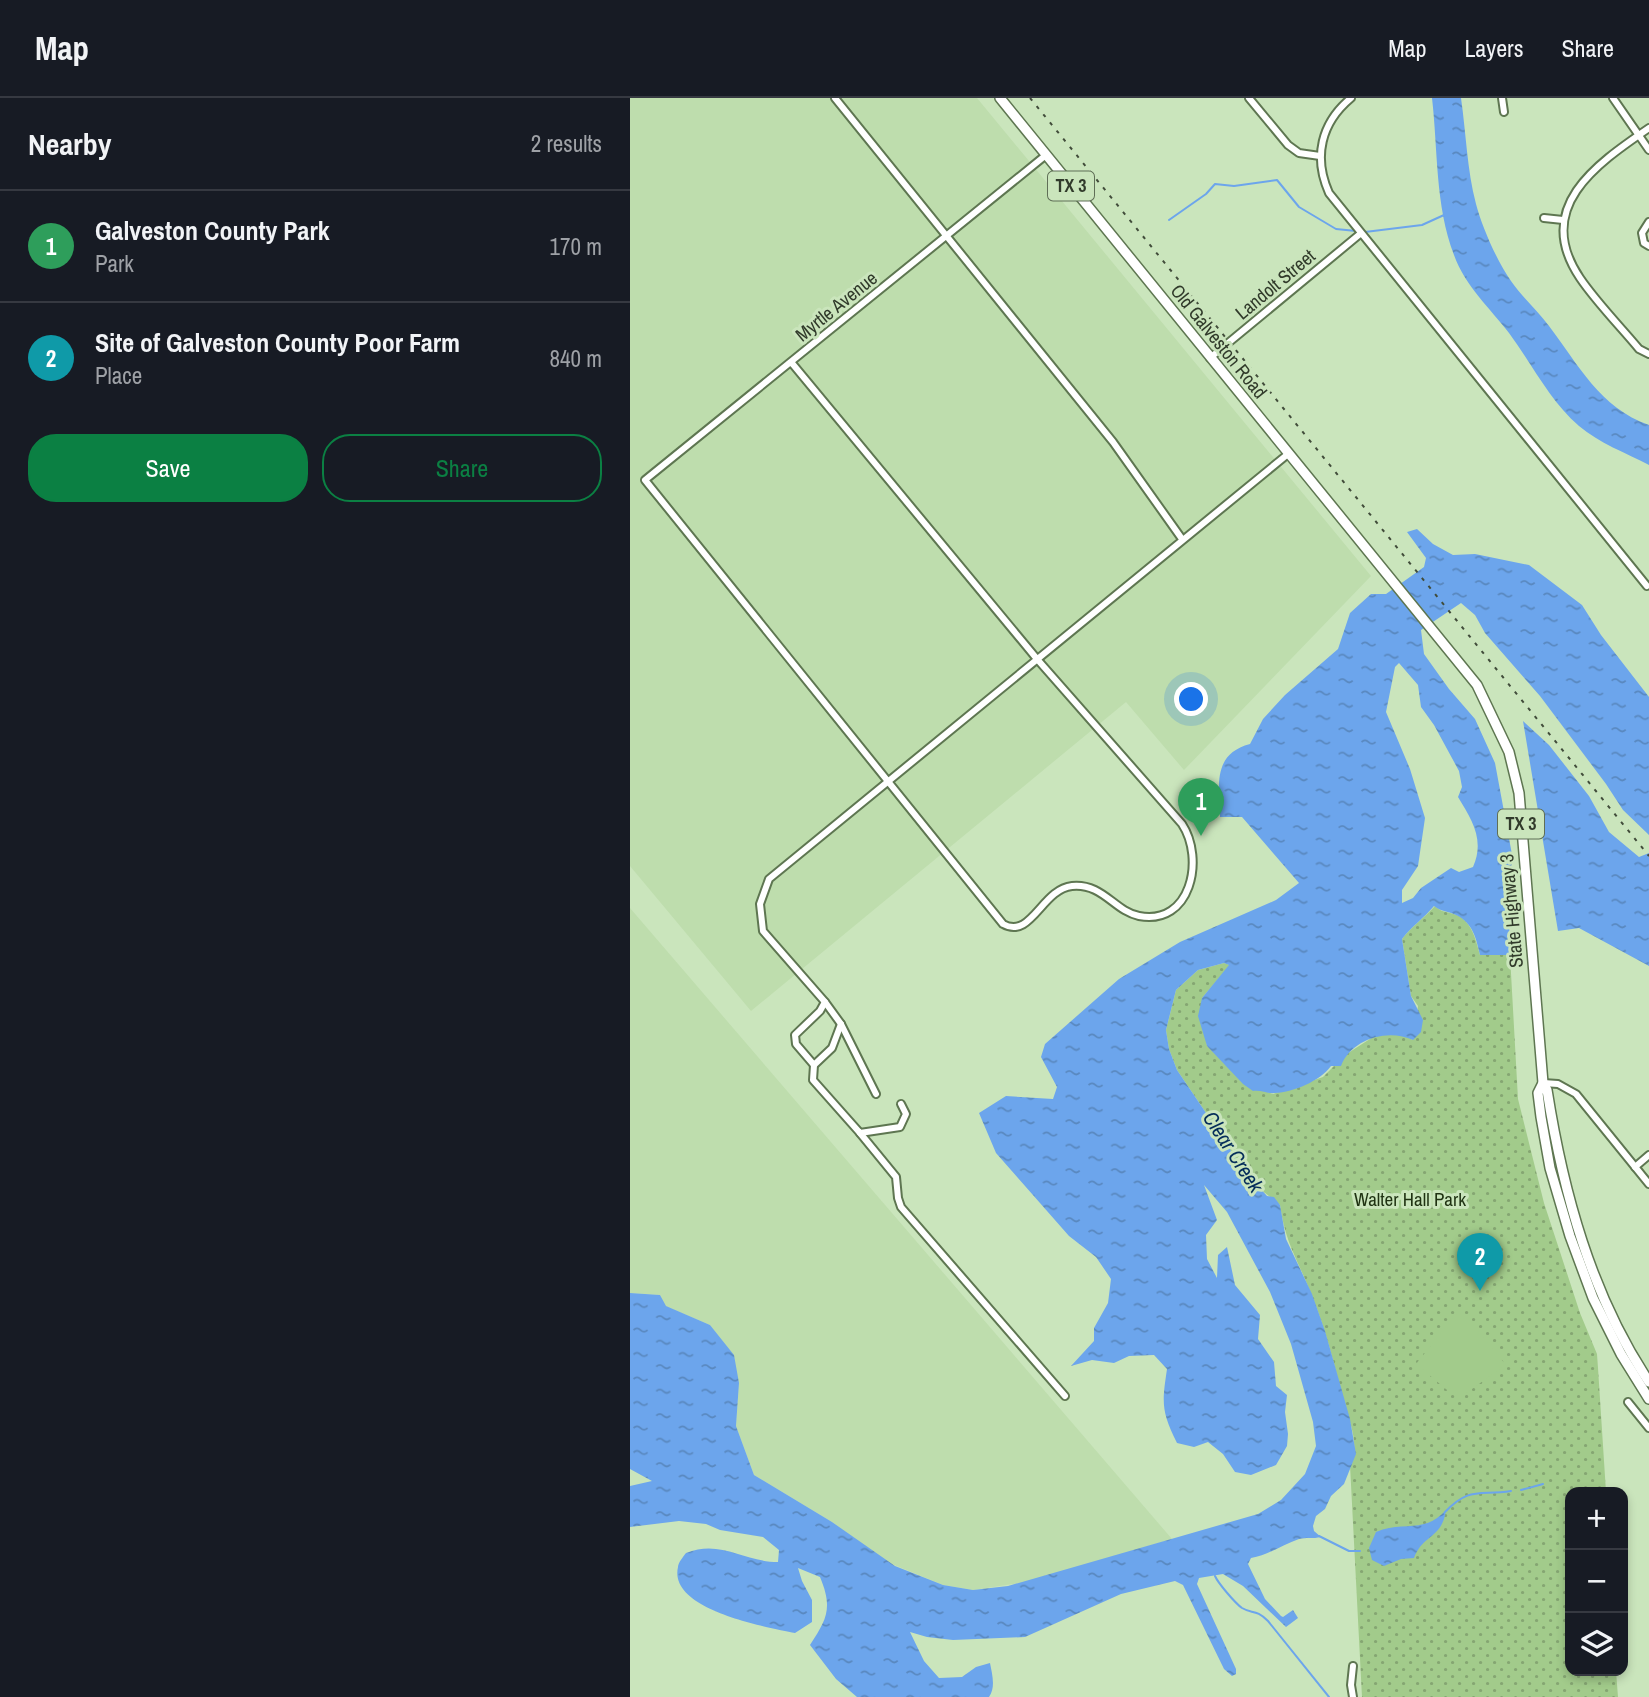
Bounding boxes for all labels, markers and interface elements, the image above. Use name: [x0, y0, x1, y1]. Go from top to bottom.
text: Map: [35, 26, 89, 70]
text: Map: [1388, 32, 1426, 64]
text: Layers: [1464, 32, 1523, 64]
text: Share: [1561, 32, 1614, 64]
text: Nearby: [28, 124, 111, 164]
text: 2 results: [531, 128, 602, 159]
road number: TX 3: [1048, 172, 1094, 200]
text: Galveston County Park: [95, 213, 330, 248]
text: 1: [46, 231, 56, 262]
text: 170 m: [550, 231, 602, 262]
street label: Landolt Street: [1229, 242, 1321, 325]
text: Park: [95, 248, 134, 279]
street label: Myrtle Avenue: [790, 265, 882, 347]
street label: Old Galveston Road: [1165, 278, 1273, 404]
text: Site of Galveston County Poor Farm: [95, 325, 460, 360]
text: 2: [46, 343, 56, 374]
text: 840 m: [550, 343, 602, 374]
text: Place: [95, 360, 142, 391]
button: Save: [28, 434, 308, 502]
button: Share: [322, 434, 602, 502]
your location: [1174, 682, 1208, 716]
pin: 1: [1178, 778, 1224, 836]
road number: TX 3: [1498, 810, 1544, 838]
street label: State Highway 3: [1493, 853, 1529, 969]
water label: Clear Creek: [1196, 1105, 1271, 1199]
park label: Walter Hall Park: [1354, 1186, 1466, 1212]
pin: 2: [1457, 1233, 1503, 1291]
map controls: [1565, 1487, 1628, 1676]
button: +: [1565, 1487, 1628, 1550]
button: −: [1565, 1550, 1628, 1613]
button: layers: [1565, 1613, 1628, 1676]

